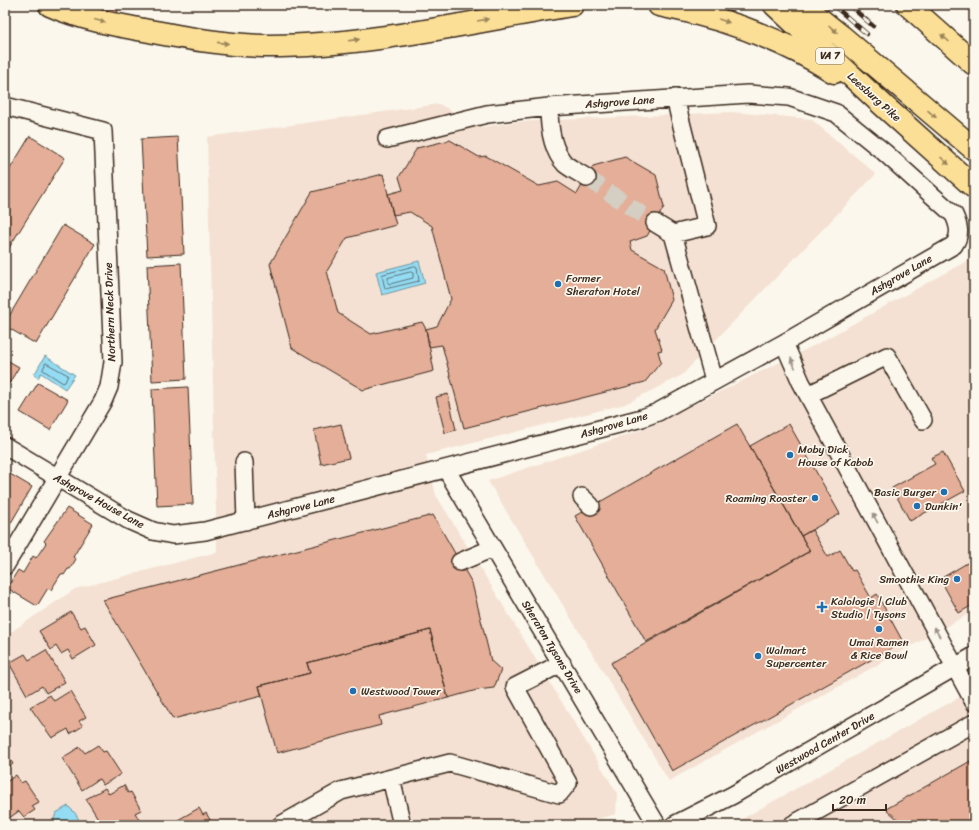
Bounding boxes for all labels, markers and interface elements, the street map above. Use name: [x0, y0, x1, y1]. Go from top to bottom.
one-way arrow: [477, 17, 489, 23]
one-way arrow: [94, 18, 106, 24]
one-way arrow: [719, 18, 731, 24]
one-way arrow: [828, 24, 838, 33]
one-way arrow: [940, 34, 949, 43]
one-way arrow: [348, 37, 360, 43]
one-way arrow: [217, 40, 229, 47]
road number: VA 7: [816, 48, 844, 64]
street label: Leesburg Pike: [843, 67, 906, 127]
street label: Ashgrove Lane: [584, 90, 656, 114]
one-way arrow: [926, 109, 937, 118]
one-way arrow: [940, 156, 950, 166]
street label: Ashgrove Lane: [865, 249, 936, 301]
street label: Northern Neck Drive: [99, 262, 121, 362]
place label: Former Sheraton Hotel: [566, 269, 641, 301]
marker: Former Sheraton Hotel: [553, 279, 563, 289]
one-way arrow: [789, 356, 795, 368]
street label: Ashgrove Lane: [577, 406, 650, 444]
place label: Moby Dick House of Kabob: [798, 440, 873, 472]
marker: Moby Dick House of Kabob: [785, 450, 795, 460]
street label: Ashgrove House Lane: [49, 468, 148, 534]
place label: Basic Burger: [874, 483, 937, 502]
marker: Basic Burger: [939, 487, 949, 497]
street label: Ashgrove Lane: [264, 489, 337, 525]
place label: Roaming Rooster: [726, 489, 807, 508]
marker: Roaming Rooster: [810, 493, 820, 503]
place label: Dunkin': [925, 497, 962, 516]
marker: Dunkin': [912, 501, 922, 511]
one-way arrow: [872, 512, 878, 524]
place label: Smoothie King: [879, 570, 949, 589]
marker: Smoothie King: [952, 574, 962, 584]
place label: Kalologie | Club Studio | Tysons: [831, 592, 907, 624]
street label: Sheraton Tysons Drive: [516, 597, 588, 698]
marker: Kalologie | Club Studio | Tysons: [816, 601, 828, 613]
marker: Umai Ramen & Rice Bowl: [874, 624, 884, 634]
one-way arrow: [934, 626, 940, 638]
place label: Umai Ramen & Rice Bowl: [849, 633, 909, 665]
place label: Walmart Supercenter: [766, 641, 827, 673]
marker: Walmart Supercenter: [753, 651, 763, 661]
place label: Westwood Tower: [361, 682, 441, 701]
marker: Westwood Tower: [348, 686, 358, 696]
street label: Westwood Center Drive: [772, 707, 879, 779]
scale bar: [833, 786, 886, 812]
text: 20 m: [839, 789, 866, 811]

